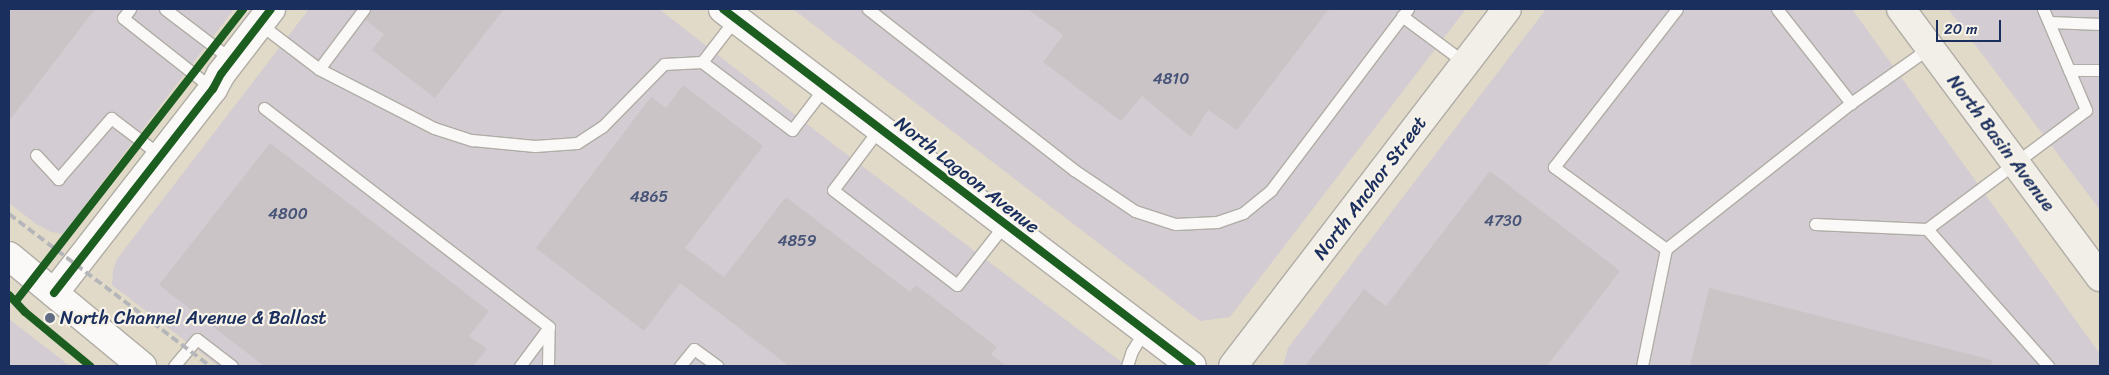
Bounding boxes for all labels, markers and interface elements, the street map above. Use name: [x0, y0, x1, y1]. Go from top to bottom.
scale bar: [1939, 10, 2004, 42]
text: 20 m: [1944, 16, 1978, 42]
house number: 4810: [1153, 69, 1189, 89]
street label: North Basin Avenue: [1942, 70, 2060, 216]
street label: North Lagoon Avenue: [890, 112, 1044, 238]
street label: North Anchor Street: [1309, 112, 1431, 264]
house number: 4865: [630, 187, 668, 207]
house number: 4800: [268, 204, 308, 224]
house number: 4730: [1484, 211, 1522, 231]
house number: 4859: [777, 231, 817, 251]
place label: North Channel Avenue & Ballast: [60, 307, 326, 329]
marker: North Channel Avenue & Ballast: [44, 312, 56, 324]

